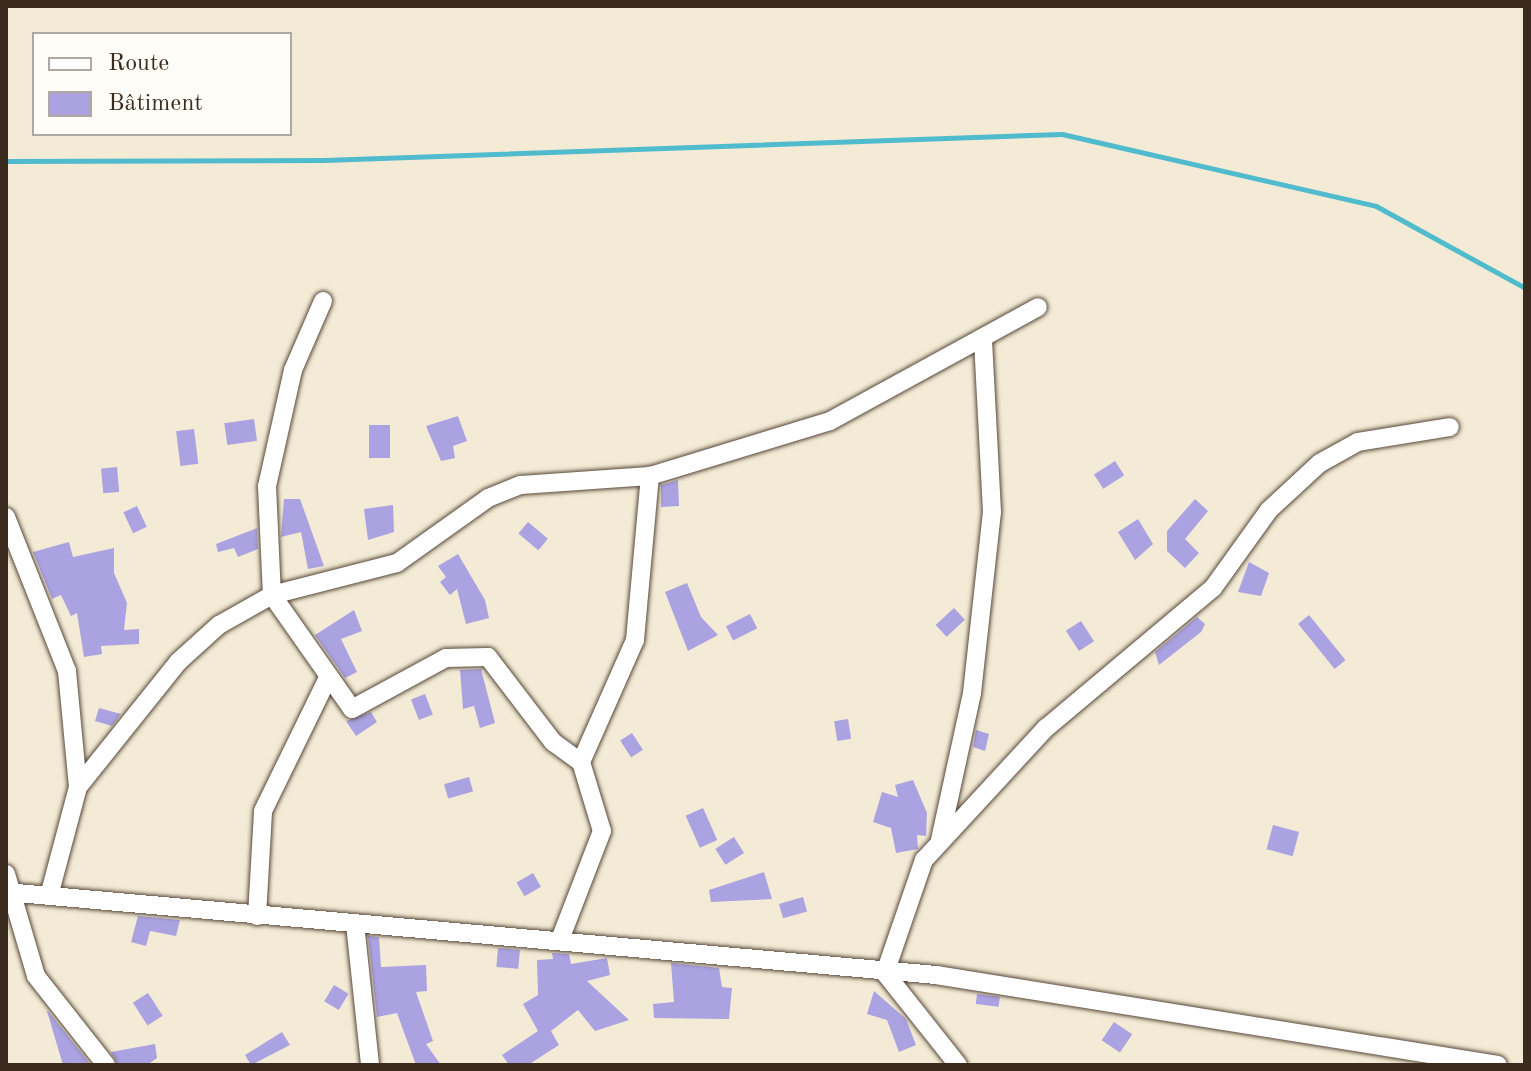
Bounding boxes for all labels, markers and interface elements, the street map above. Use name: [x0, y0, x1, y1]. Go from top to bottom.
legend: [32, 32, 292, 136]
text: Route: [108, 52, 169, 76]
text: Bâtiment: [108, 92, 203, 116]

